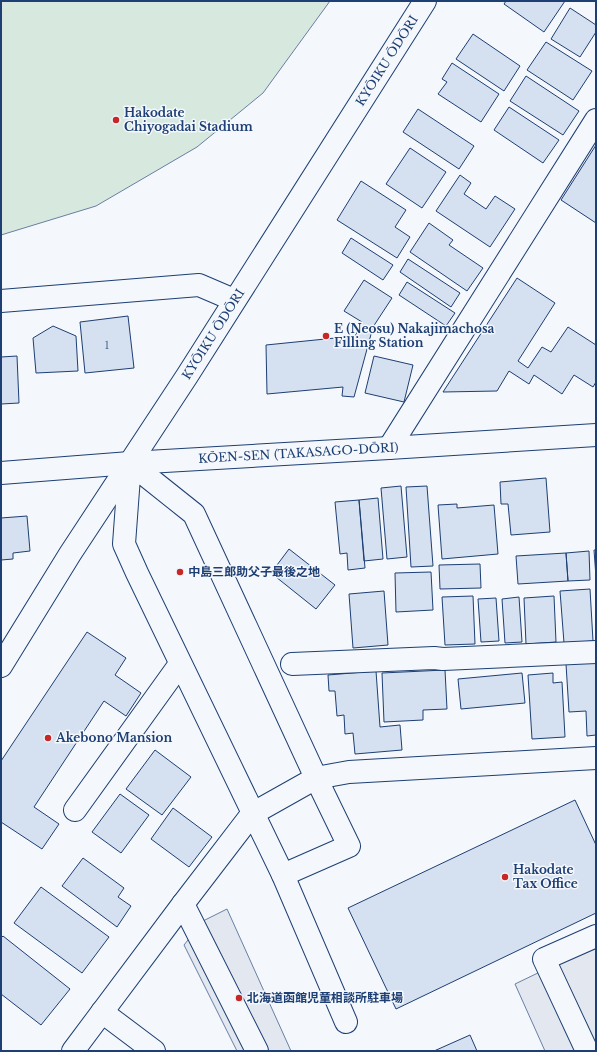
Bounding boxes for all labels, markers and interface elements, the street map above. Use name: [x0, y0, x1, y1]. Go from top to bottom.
street label: KYŌIKU ŌDŌRI: [352, 12, 421, 109]
place label: Hakodate Chiyogadai Stadium: [124, 105, 254, 134]
marker: Hakodate Chiyogadai Stadium: [111, 115, 121, 125]
street label: KYŌIKU ŌDŌRI: [179, 286, 247, 382]
place label: E (Neosu) Nakajimachosa Filling Station: [334, 321, 494, 350]
marker: E (Neosu) Nakajimachosa Filling Station: [321, 331, 331, 341]
house number: 1: [105, 339, 109, 352]
street label: KŌEN-SEN (TAKASAGO-DŌRI): [198, 439, 399, 466]
place label: 中島三郎助父子最後之地: [188, 564, 320, 579]
marker: 中島三郎助父子最後之地: [175, 567, 185, 577]
place label: Akebono Mansion: [55, 730, 172, 745]
marker: Akebono Mansion: [43, 733, 53, 743]
place label: Hakodate Tax Office: [513, 862, 578, 891]
marker: Hakodate Tax Office: [500, 872, 510, 882]
place label: 北海道函館児童相談所駐車場: [247, 990, 403, 1005]
marker: 北海道函館児童相談所駐車場: [234, 993, 244, 1003]

